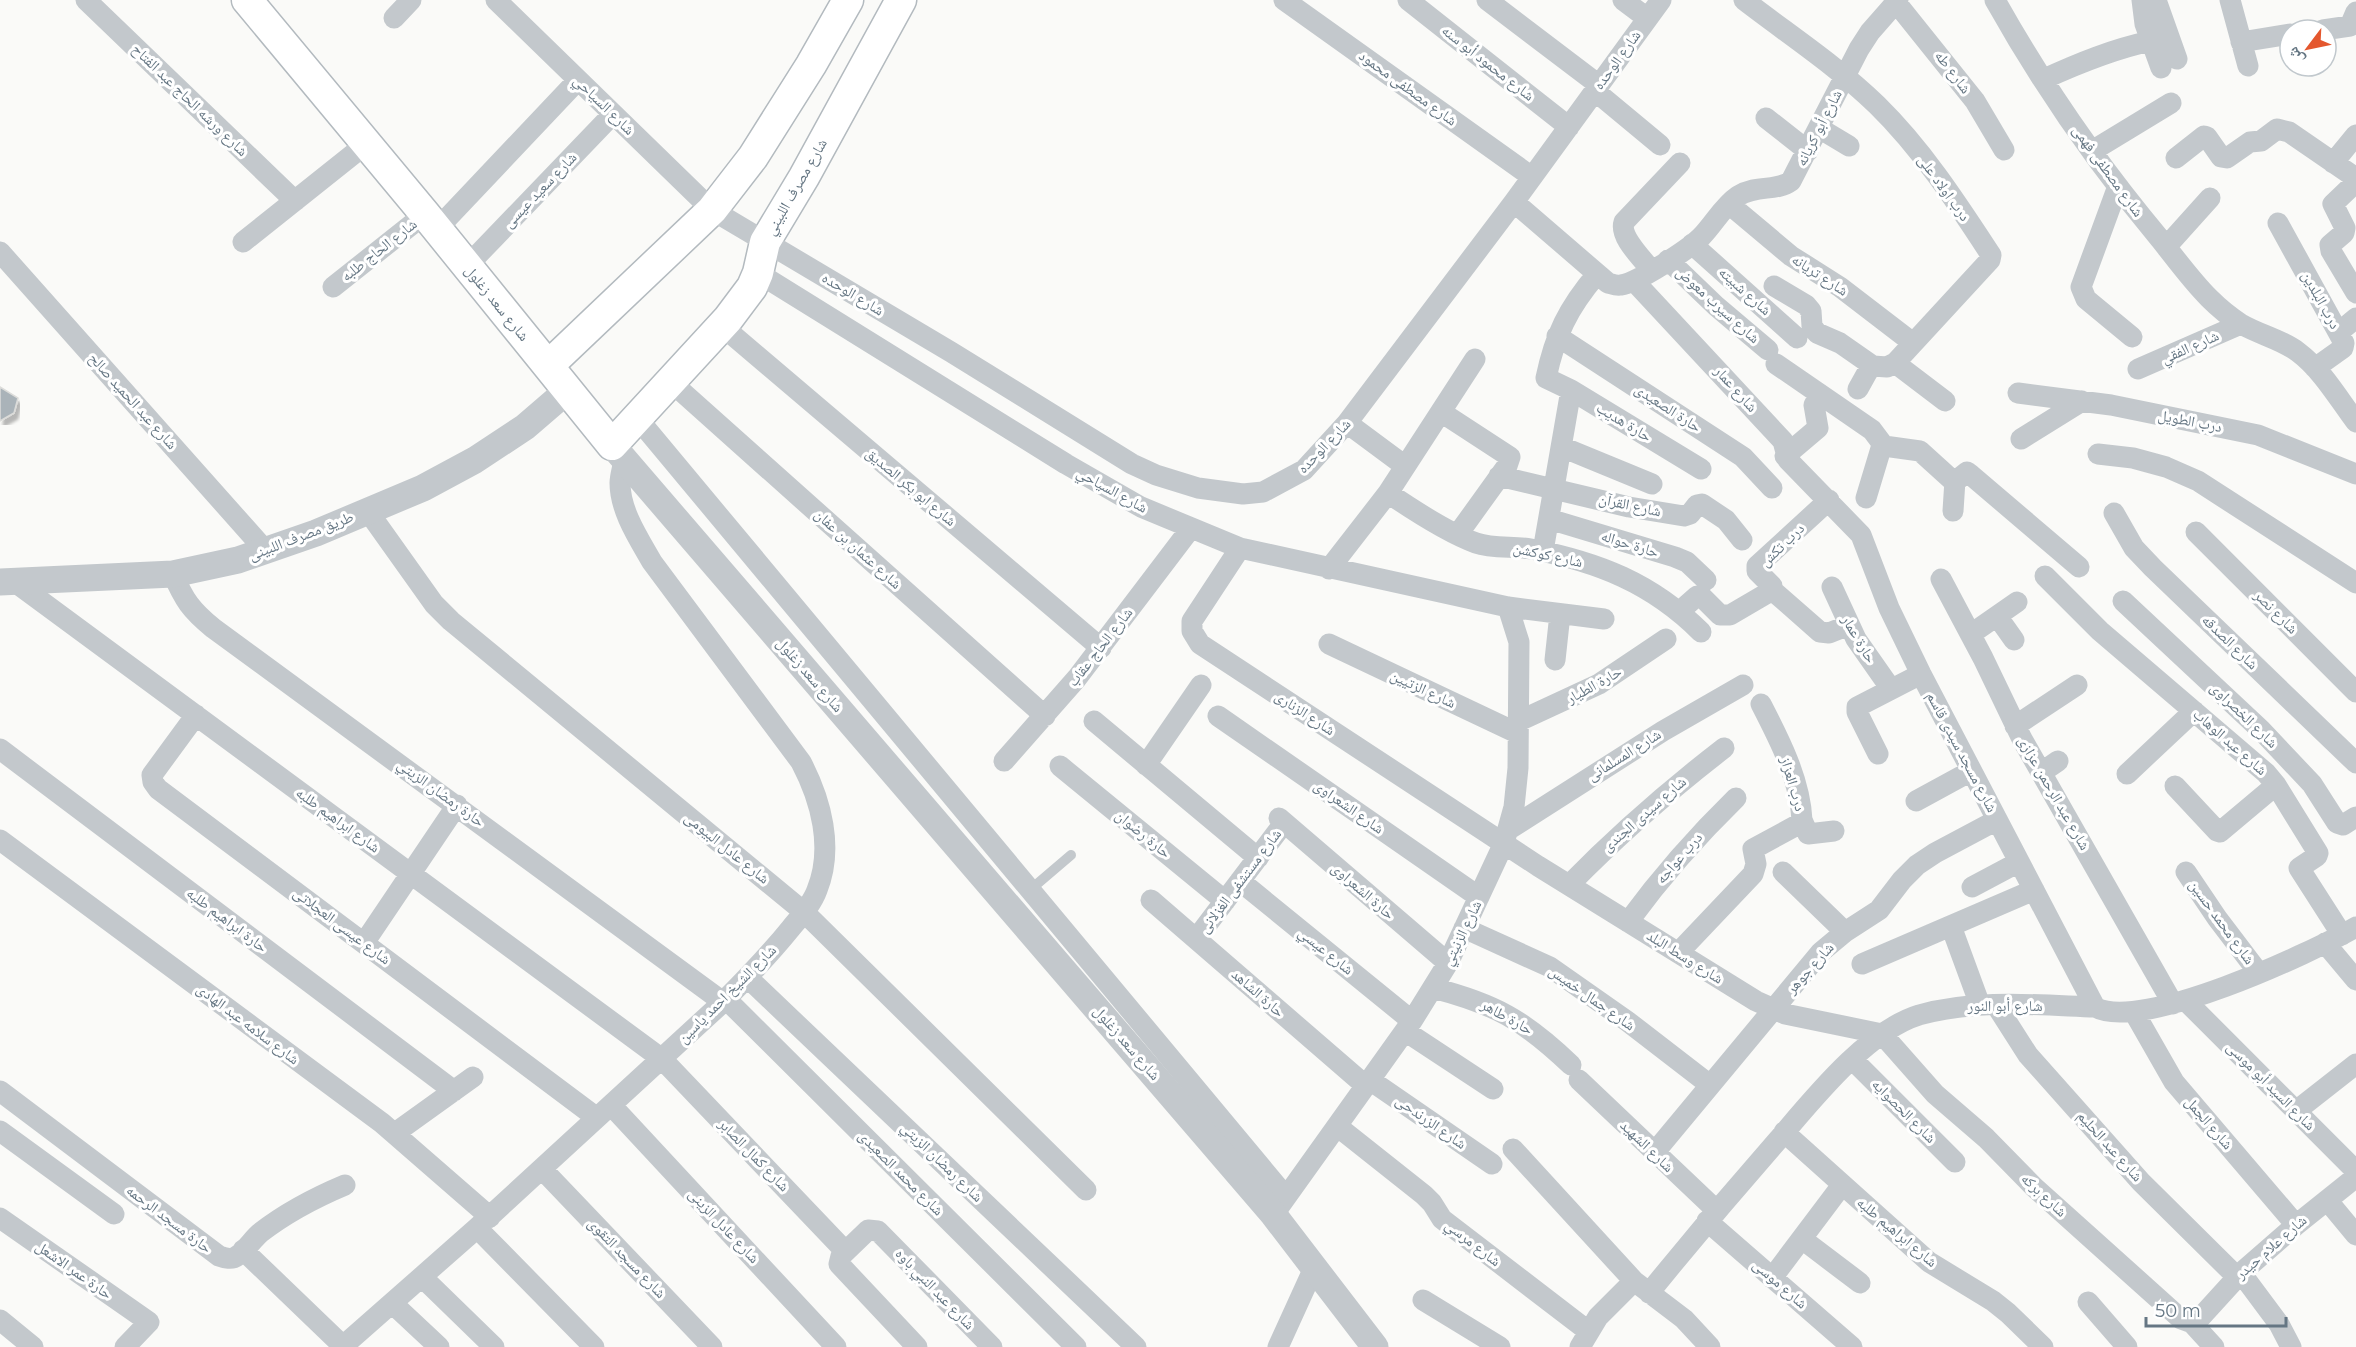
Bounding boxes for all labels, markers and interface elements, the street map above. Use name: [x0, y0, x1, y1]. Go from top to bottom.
north arrow: [2278, 18, 2338, 78]
street label: شارع محمود أبو سنه: [1438, 21, 1539, 106]
street label: شارع الوحده: [1589, 26, 1645, 94]
street label: شارع ورشه الحاج عبد الفتاح: [128, 39, 252, 161]
text: ش: [2283, 43, 2308, 68]
street label: شارع مصطفى محمود: [1355, 46, 1461, 130]
street label: شارع طه: [1930, 46, 1976, 98]
street label: شارع السياحي: [568, 71, 639, 141]
street label: شارع أبو كريانه: [1791, 86, 1847, 170]
street label: شارع مصطفى فهمى: [2068, 121, 2148, 221]
street label: شارع مصرف اللبيني: [760, 135, 833, 240]
street label: شارع سعيد عيسى: [499, 148, 581, 232]
street label: درب اولاد على: [1913, 151, 1975, 225]
street label: شارع الحاج طلبه: [337, 214, 421, 286]
street label: شارع تريانه: [1788, 249, 1852, 301]
street label: شارع سعد زغلول: [460, 261, 534, 345]
street label: شارع سيرب معوض: [1672, 262, 1764, 348]
street label: شارع شبيته: [1714, 262, 1776, 320]
street label: درب البلدين: [2297, 267, 2345, 333]
street label: شارع الوحده: [818, 268, 888, 320]
street label: شارع الفقي: [2158, 325, 2223, 370]
street label: شارع عبد الحميد صالح: [84, 348, 182, 454]
street label: شارع عمار: [1709, 361, 1762, 417]
street label: حارة الصعيدى: [1631, 379, 1706, 437]
street label: حارة هديب: [1593, 398, 1656, 446]
street label: درب الطويل: [2156, 405, 2224, 437]
street label: شارع الوحده: [1293, 414, 1355, 478]
street label: شارع ابو بكر الصديق: [862, 443, 961, 531]
street label: شارع السياحي: [1072, 462, 1151, 519]
street label: شارع القرآن: [1597, 489, 1663, 521]
street label: شارع عثمان بن عفان: [810, 504, 906, 594]
street label: طريق مصرف اللبينى: [246, 507, 356, 565]
street label: درب تكش: [1755, 519, 1809, 571]
street label: حارة حواله: [1599, 526, 1662, 561]
street label: شارع كوكشن: [1511, 538, 1585, 572]
street label: شارع نصر: [2249, 585, 2302, 638]
street label: شارع الحاج عقاب: [1063, 603, 1137, 691]
street label: حارة عمار: [1837, 610, 1881, 667]
street label: شارع الصدقه: [2197, 610, 2263, 674]
street label: شارع سعد زغلول: [772, 634, 848, 717]
street label: حارة الطيار: [1562, 661, 1625, 708]
street label: شارع الزتيين: [1387, 665, 1459, 713]
street label: شارع الخصراوى: [2206, 678, 2282, 752]
street label: شارع الزنارى: [1271, 686, 1339, 740]
street label: شارع مسجد سيدى قاسم: [1922, 688, 2002, 816]
street label: شارع عبد الوهاب: [2189, 704, 2271, 780]
street label: شارع المسلمانى: [1583, 724, 1665, 786]
street label: شارع عبد الرحمن عزازى: [2013, 732, 2095, 854]
street label: درب العزاز: [1776, 753, 1810, 813]
street label: حارة رمضان الزيتي: [392, 754, 489, 833]
street label: شارع سيدى الجندى: [1598, 772, 1690, 856]
street label: شارع الشعراوى: [1310, 775, 1388, 839]
street label: شارع ابراهيم طلبه: [292, 783, 384, 857]
street label: حارة رضوان: [1111, 805, 1175, 863]
street label: شارع عادل البيومى: [680, 808, 774, 888]
street label: شارع مستشفى الغزلانى: [1194, 825, 1286, 937]
street label: درب عواجه: [1651, 828, 1706, 887]
street label: حارة الشعراوى: [1327, 858, 1399, 924]
street label: شارع محمد حسين: [2184, 876, 2260, 969]
street label: حارة ابراهيم طلبه: [183, 883, 272, 957]
street label: شارع عيسى العجلاتى: [289, 883, 395, 969]
street label: شارع الزنيتي: [1438, 897, 1488, 970]
street label: شارع عيسي: [1293, 923, 1358, 981]
street label: شارع وسط البلد: [1643, 926, 1727, 989]
street label: شارع جوهر: [1781, 938, 1838, 999]
street label: شارع الشيخ احمد ياسين: [673, 940, 781, 1048]
street label: شارع جمال خميس: [1545, 961, 1639, 1035]
street label: حارة الشاهد: [1228, 964, 1289, 1021]
street label: شارع سلامه عبد الهادى: [193, 979, 304, 1069]
street label: حارة طاهر: [1477, 994, 1537, 1039]
street label: شارع أبو النور: [1966, 996, 2043, 1016]
street label: شارع سعد زغلول: [1089, 1002, 1165, 1085]
street label: شارع السيد أبو موسى: [2222, 1037, 2320, 1135]
street label: شارع الحصوايه: [1867, 1074, 1941, 1148]
street label: شارع الزرندحى: [1392, 1090, 1470, 1154]
street label: شارع الجمل: [2180, 1092, 2238, 1154]
street label: شارع عبد الحليم: [2073, 1106, 2147, 1186]
street label: شارع كمال الصابر: [713, 1114, 794, 1196]
street label: شارع الشهيد: [1616, 1115, 1678, 1177]
street label: شارع رمضان الزيتي: [895, 1118, 987, 1208]
street label: شارع محمد الصعيدى: [854, 1126, 948, 1220]
street label: شارع بركه: [2017, 1169, 2071, 1221]
street label: حارة مسجد الرحمه: [123, 1180, 216, 1257]
street label: شارع عادل الزينى: [684, 1184, 764, 1268]
street label: شارع ابراهيم طلبه: [1853, 1192, 1942, 1272]
street label: شارع علام حيدر: [2230, 1210, 2311, 1284]
street label: شارع مسجد التقوى: [584, 1213, 671, 1303]
street label: شارع مرسي: [1440, 1215, 1505, 1273]
street label: حارة عمر الاشعل: [32, 1236, 117, 1304]
street label: شارع عبد النبي باوه: [890, 1244, 979, 1336]
street label: شارع موسى: [1748, 1255, 1812, 1313]
scale bar: [2146, 1290, 2286, 1328]
text: 50 m: [2155, 1300, 2201, 1322]

